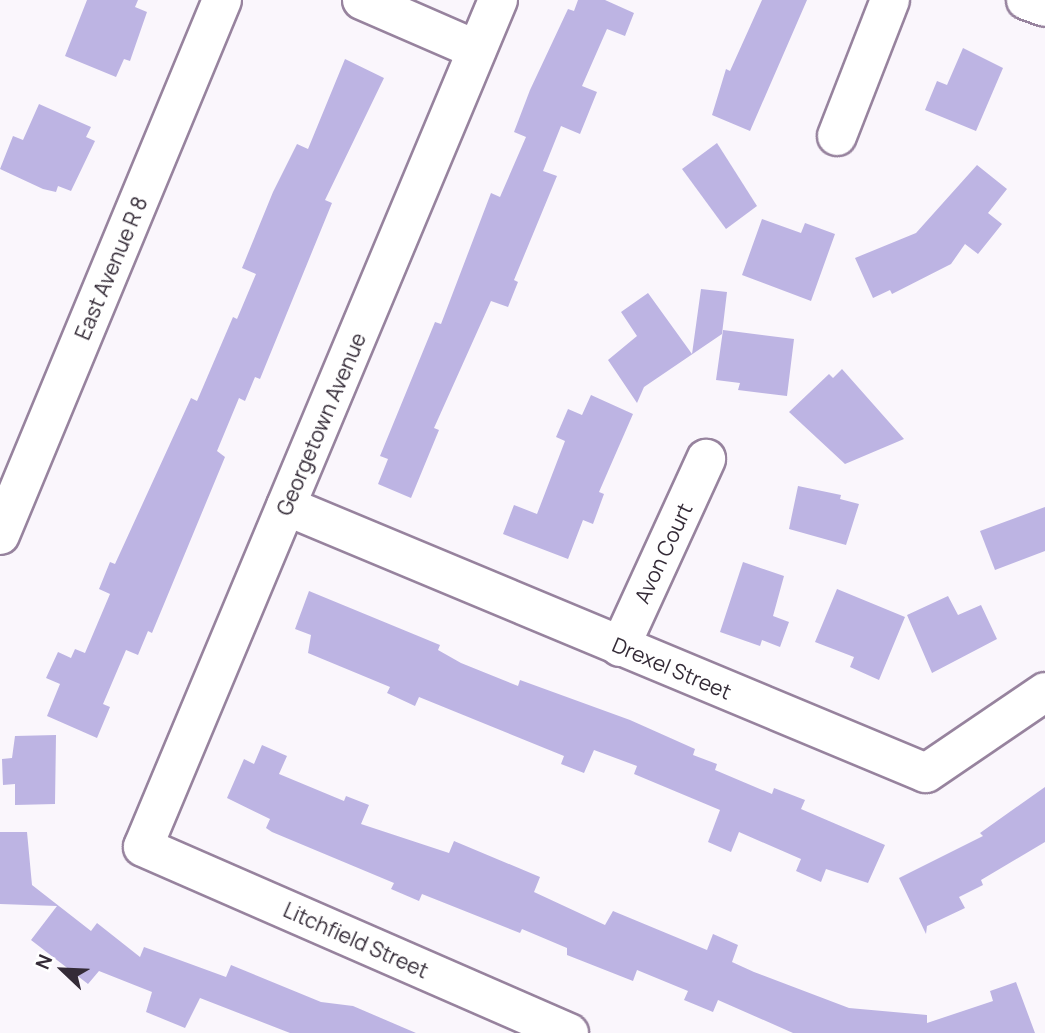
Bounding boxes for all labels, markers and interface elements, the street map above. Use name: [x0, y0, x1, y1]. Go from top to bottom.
street label: East Avenue R 8: [70, 193, 152, 343]
street label: Georgetown Avenue: [271, 329, 371, 519]
street label: Avon Court: [629, 499, 697, 607]
street label: Drexel Street: [609, 632, 735, 704]
street label: Litchfield Street: [280, 897, 432, 983]
north arrow: [28, 935, 98, 1005]
text: N: [29, 950, 58, 973]

